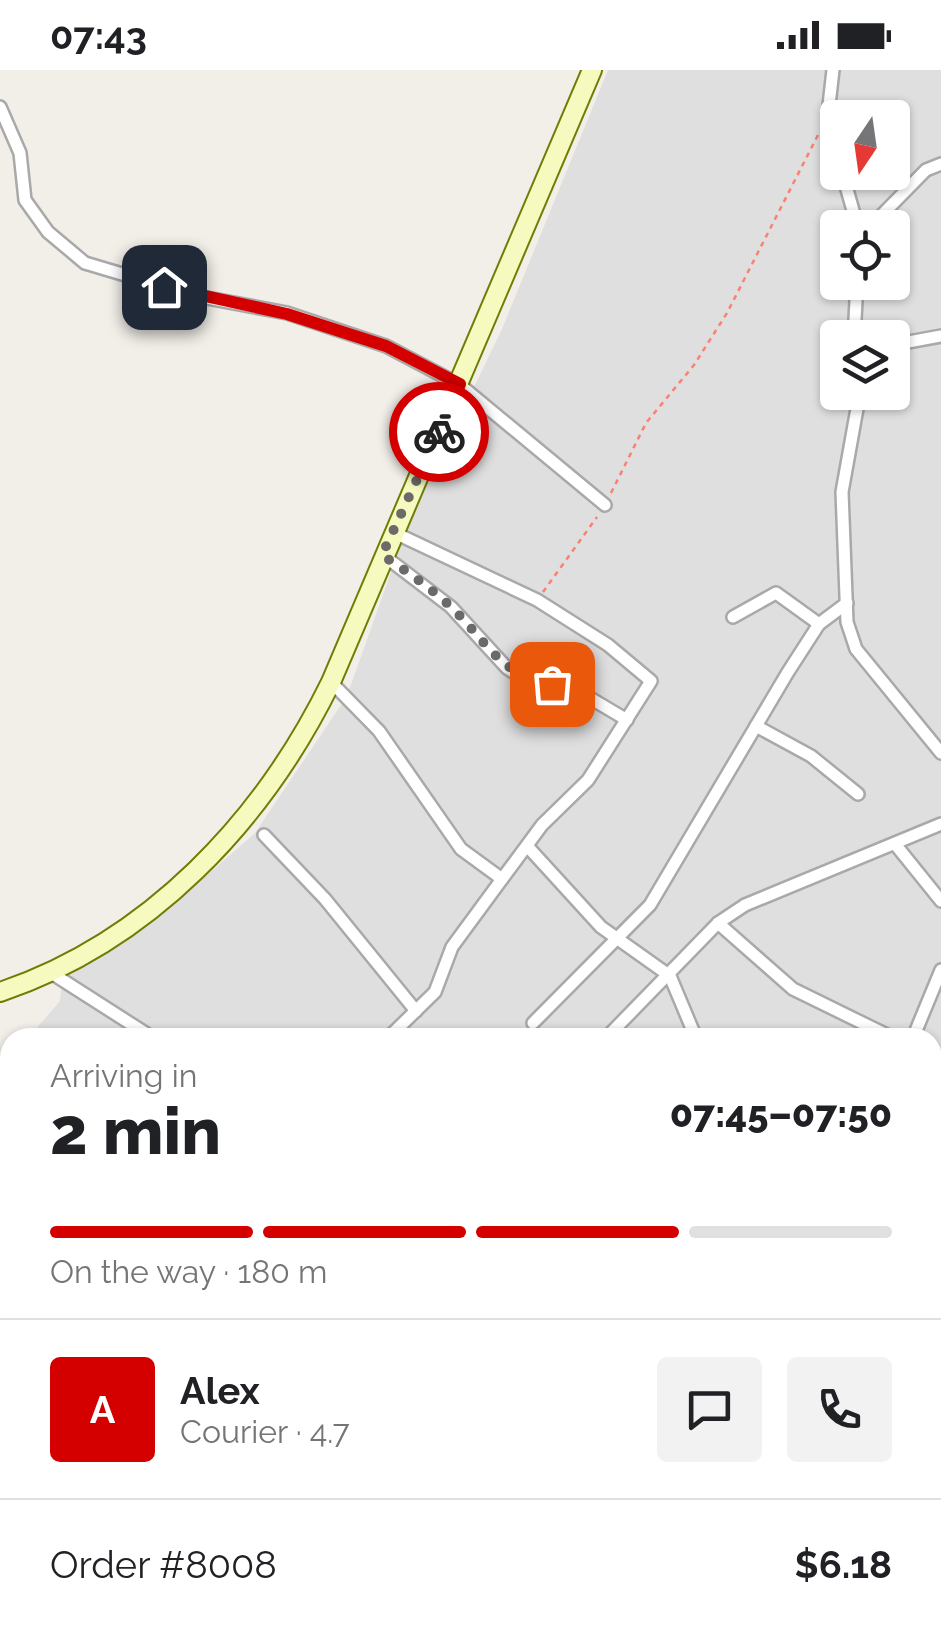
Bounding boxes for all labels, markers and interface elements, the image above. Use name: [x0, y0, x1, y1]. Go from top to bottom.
text: 07:43: [50, 13, 147, 58]
north arrow: [820, 100, 910, 190]
map controls: [820, 100, 910, 410]
button: locate: [820, 210, 910, 300]
pin: [122, 245, 207, 330]
icon: home: [137, 260, 192, 315]
button: layers: [820, 320, 910, 410]
courier: [389, 382, 489, 482]
icon: bike: [412, 405, 467, 460]
pin: [510, 642, 595, 727]
icon: bag: [525, 657, 580, 712]
text: Arriving in: [50, 1057, 197, 1094]
text: 07:45–07:50: [670, 1091, 892, 1136]
text: 2 min: [50, 1093, 221, 1169]
text: On the way · 180 m: [50, 1253, 327, 1290]
button: chat: [657, 1357, 762, 1462]
button: phone: [787, 1357, 892, 1462]
text: Alex: [180, 1368, 260, 1413]
text: A: [90, 1387, 115, 1432]
text: Courier · 4.7: [180, 1413, 350, 1450]
text: Order #8008: [50, 1542, 277, 1587]
text: $6.18: [795, 1542, 892, 1587]

